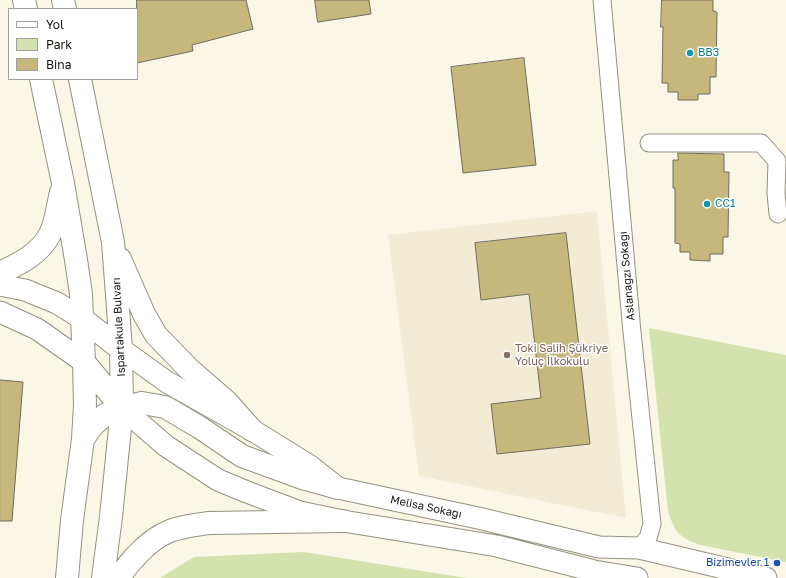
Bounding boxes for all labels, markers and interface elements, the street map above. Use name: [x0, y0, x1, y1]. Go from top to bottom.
legend: [8, 8, 138, 80]
text: Yol: [46, 17, 64, 32]
text: Park: [46, 37, 72, 52]
place label: BB3: [698, 46, 719, 60]
marker: BB3: [685, 48, 695, 58]
text: Bina: [46, 57, 71, 72]
place label: CC1: [715, 197, 735, 211]
marker: CC1: [702, 199, 712, 209]
street label: Aslanağzı Sokağı: [617, 231, 637, 321]
street label: Ispartakule Bulvarı: [110, 277, 128, 377]
place label: Toki Salih Şükriye Yoluç İlkokulu: [515, 342, 608, 368]
marker: Toki Salih Şükriye Yoluç İlkokulu: [502, 350, 512, 360]
street label: Melisa Sokağı: [389, 493, 463, 521]
place label: Bizimevler 1: [706, 556, 769, 570]
marker: Bizimevler 1: [772, 558, 782, 568]

